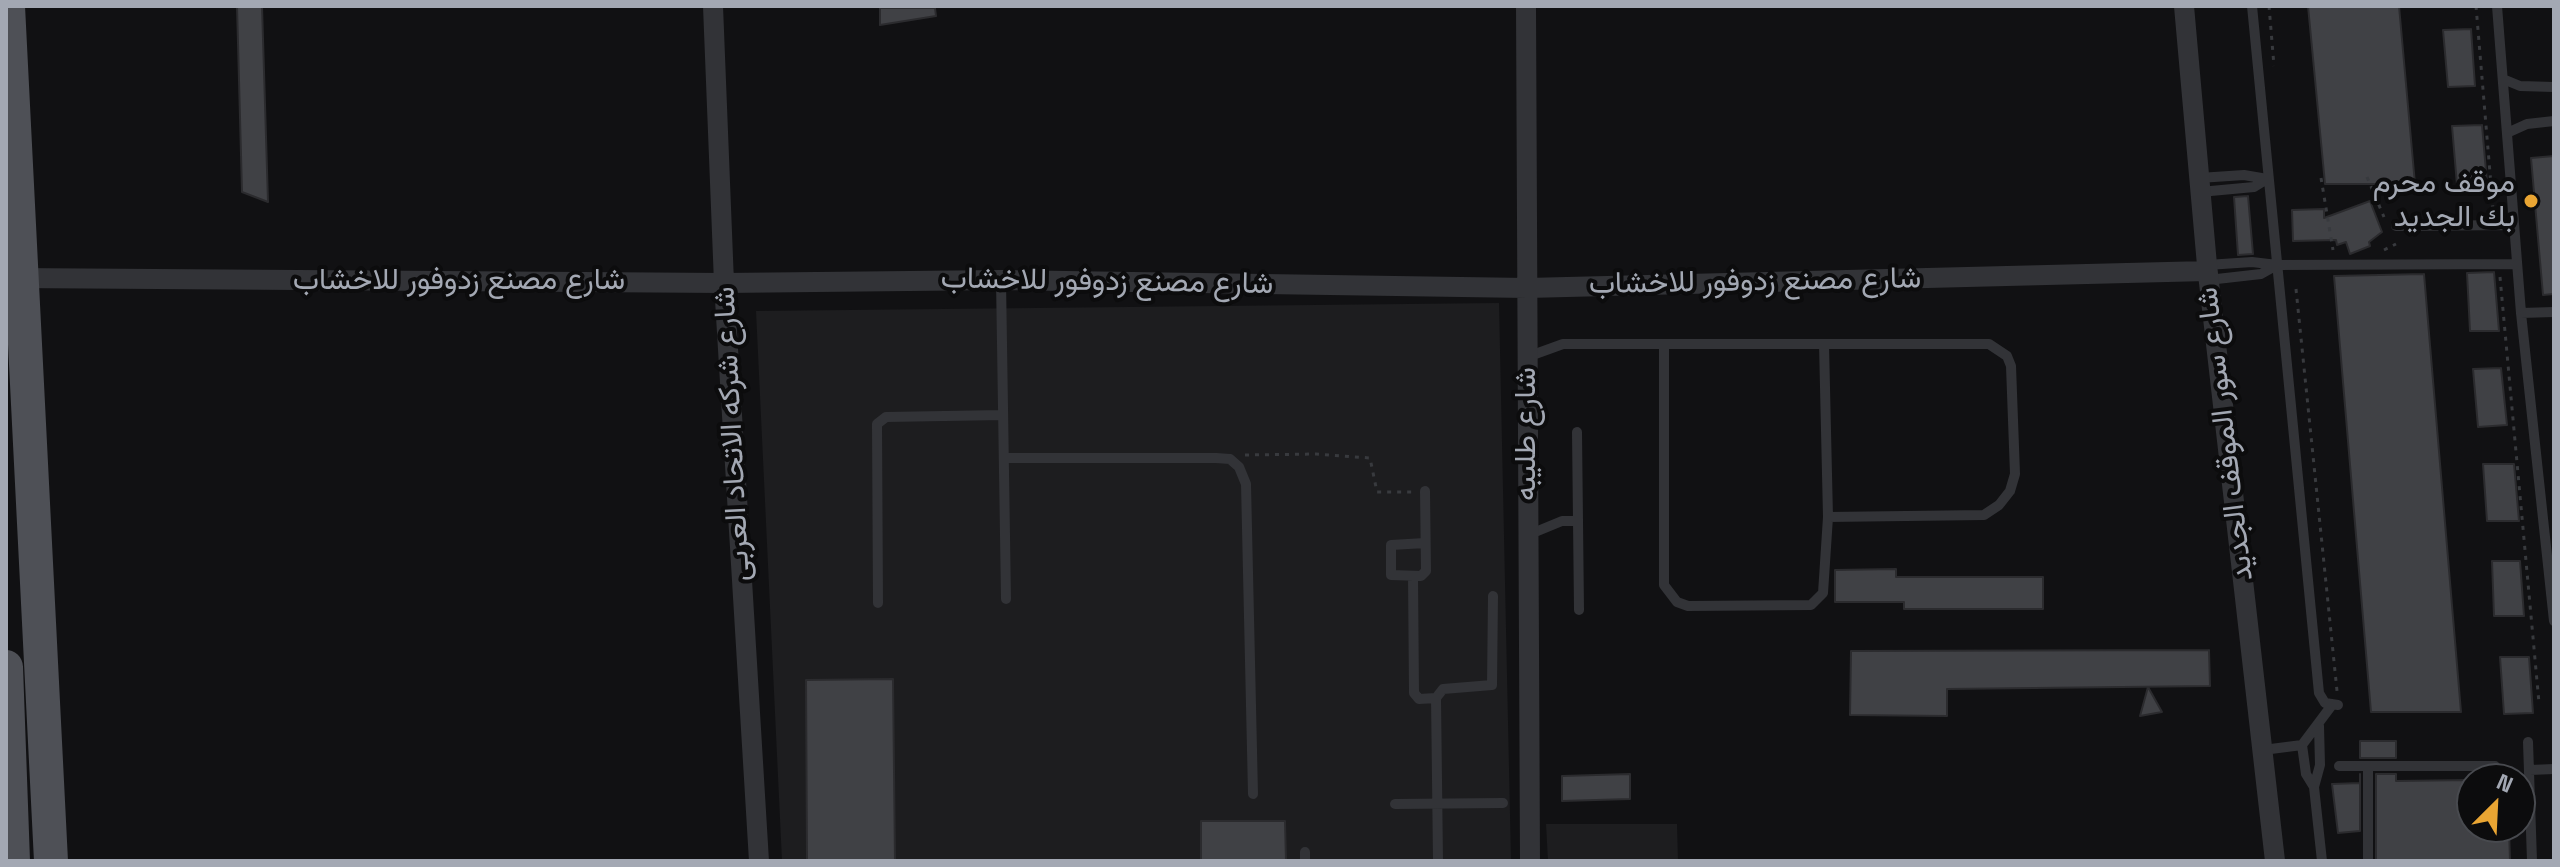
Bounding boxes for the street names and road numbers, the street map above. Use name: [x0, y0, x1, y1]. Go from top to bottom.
street label: شارع مصنع زدوفور للاخشاب: [940, 261, 1274, 303]
street label: شارع مصنع زدوفور للاخشاب: [1588, 261, 1922, 303]
street label: شارع مصنع زدوفور للاخشاب: [293, 263, 625, 299]
street label: شارع سور الموقف الجديد: [2190, 285, 2262, 583]
street label: شارع شركه الاتحاد العربى: [707, 286, 759, 582]
street label: شارع طليبه: [1509, 367, 1545, 501]

